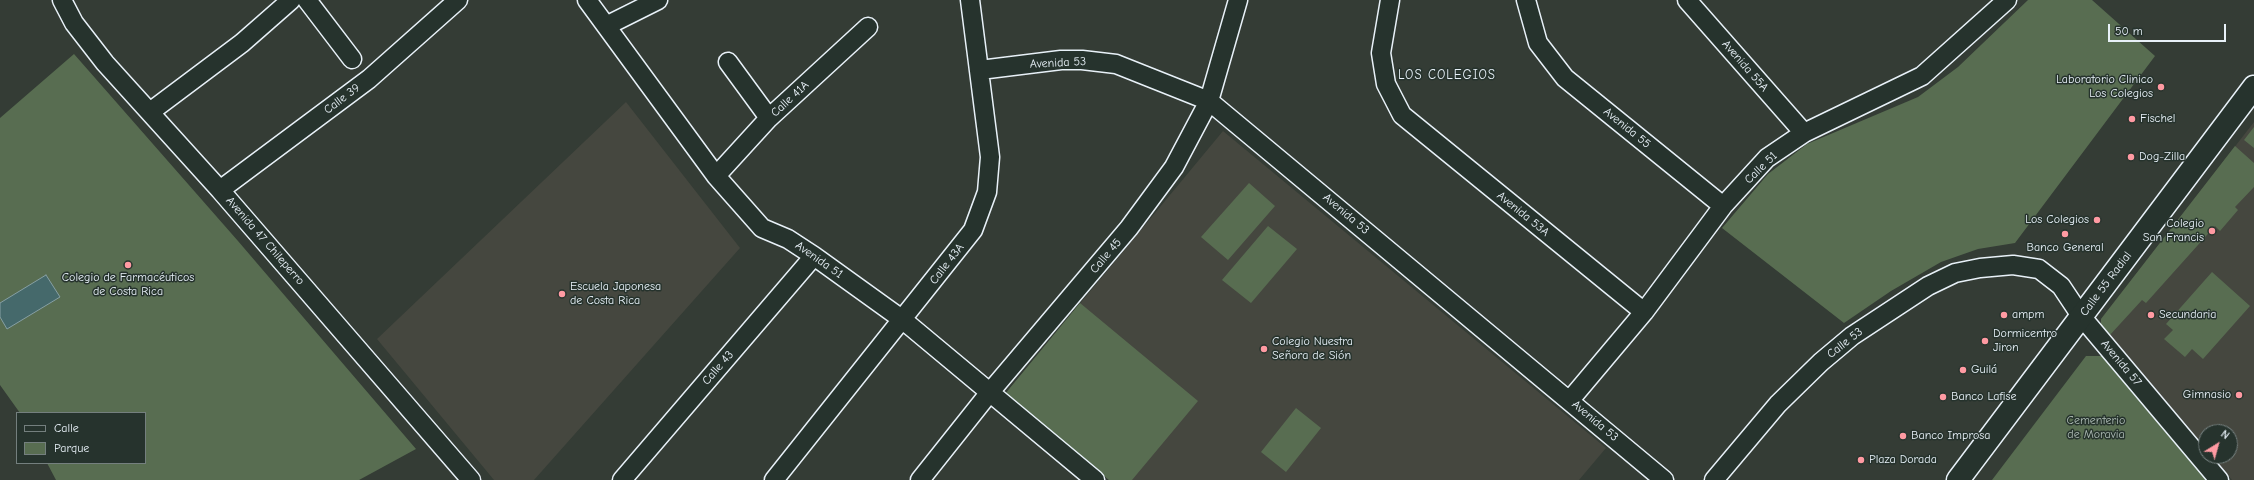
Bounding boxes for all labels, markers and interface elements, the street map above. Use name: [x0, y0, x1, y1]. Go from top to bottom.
scale bar: [2110, 16, 2228, 42]
text: 50 m: [2115, 24, 2143, 38]
street label: Avenida 55A: [1719, 37, 1771, 95]
street label: Avenida 53: [1030, 54, 1086, 72]
district label: LOS COLEGIOS: [1398, 67, 1496, 83]
place label: Laboratorio Clinico Los Colegios: [2056, 73, 2153, 101]
street label: Calle 41A: [768, 78, 812, 120]
street label: Calle 39: [321, 81, 363, 117]
marker: Laboratorio Clinico Los Colegios: [2156, 82, 2166, 92]
street label: Avenida 55: [1600, 105, 1654, 151]
place label: Fischel: [2140, 112, 2175, 126]
marker: Fischel: [2127, 114, 2137, 124]
street label: Calle 51: [1742, 149, 1780, 187]
place label: Dog-Zilla: [2139, 150, 2185, 164]
marker: Dog-Zilla: [2126, 152, 2136, 162]
street label: Avenida 53A: [1494, 189, 1552, 239]
street label: Avenida 53: [1320, 190, 1372, 238]
street label: Avenida 47 Chileperro: [223, 194, 307, 288]
place label: Los Colegios: [2025, 213, 2089, 227]
marker: Los Colegios: [2092, 215, 2102, 225]
place label: Colegio San Francis: [2143, 217, 2204, 245]
marker: Colegio San Francis: [2207, 226, 2217, 236]
marker: Banco General: [2060, 229, 2070, 239]
street label: Calle 45: [1087, 236, 1125, 276]
street label: Avenida 51: [792, 238, 846, 282]
street label: Calle 43A: [927, 241, 967, 287]
place label: Banco General: [2026, 241, 2104, 255]
street label: Calle 55 Radial: [2077, 249, 2135, 319]
marker: Colegio de Farmacéuticos de Costa Rica: [123, 260, 133, 270]
place label: Colegio de Farmacéuticos de Costa Rica: [62, 271, 194, 299]
place label: Escuela Japonesa de Costa Rica: [570, 280, 661, 308]
marker: Escuela Japonesa de Costa Rica: [557, 289, 567, 299]
place label: ampm: [2012, 308, 2044, 322]
place label: Secundaria: [2159, 308, 2216, 322]
marker: ampm: [1999, 310, 2009, 320]
marker: Secundaria: [2146, 310, 2156, 320]
street label: Calle 53: [1824, 325, 1866, 361]
place label: Dormicentro Jiron: [1993, 327, 2057, 355]
place label: Colegio Nuestra Señora de Sión: [1272, 335, 1353, 363]
marker: Dormicentro Jiron: [1980, 336, 1990, 346]
street label: Avenida 57: [2098, 337, 2144, 389]
marker: Colegio Nuestra Señora de Sión: [1259, 344, 1269, 354]
street label: Calle 43: [699, 348, 737, 388]
place label: Guilá: [1971, 363, 1997, 377]
marker: Guilá: [1958, 365, 1968, 375]
place label: Gimnasio: [2183, 388, 2231, 402]
place label: Banco Lafise: [1951, 390, 2016, 404]
marker: Gimnasio: [2234, 390, 2244, 400]
marker: Banco Lafise: [1938, 392, 1948, 402]
street label: Avenida 53: [1569, 397, 1621, 445]
legend: [16, 412, 146, 464]
park label: Cementerio de Moravia: [2067, 414, 2125, 442]
text: Calle: [54, 421, 79, 435]
north arrow: [2198, 424, 2238, 464]
text: N: [2218, 427, 2232, 442]
place label: Banco Improsa: [1911, 429, 1990, 443]
marker: Banco Improsa: [1898, 431, 1908, 441]
text: Parque: [54, 441, 89, 455]
place label: Plaza Dorada: [1869, 453, 1937, 467]
marker: Plaza Dorada: [1856, 455, 1866, 465]

